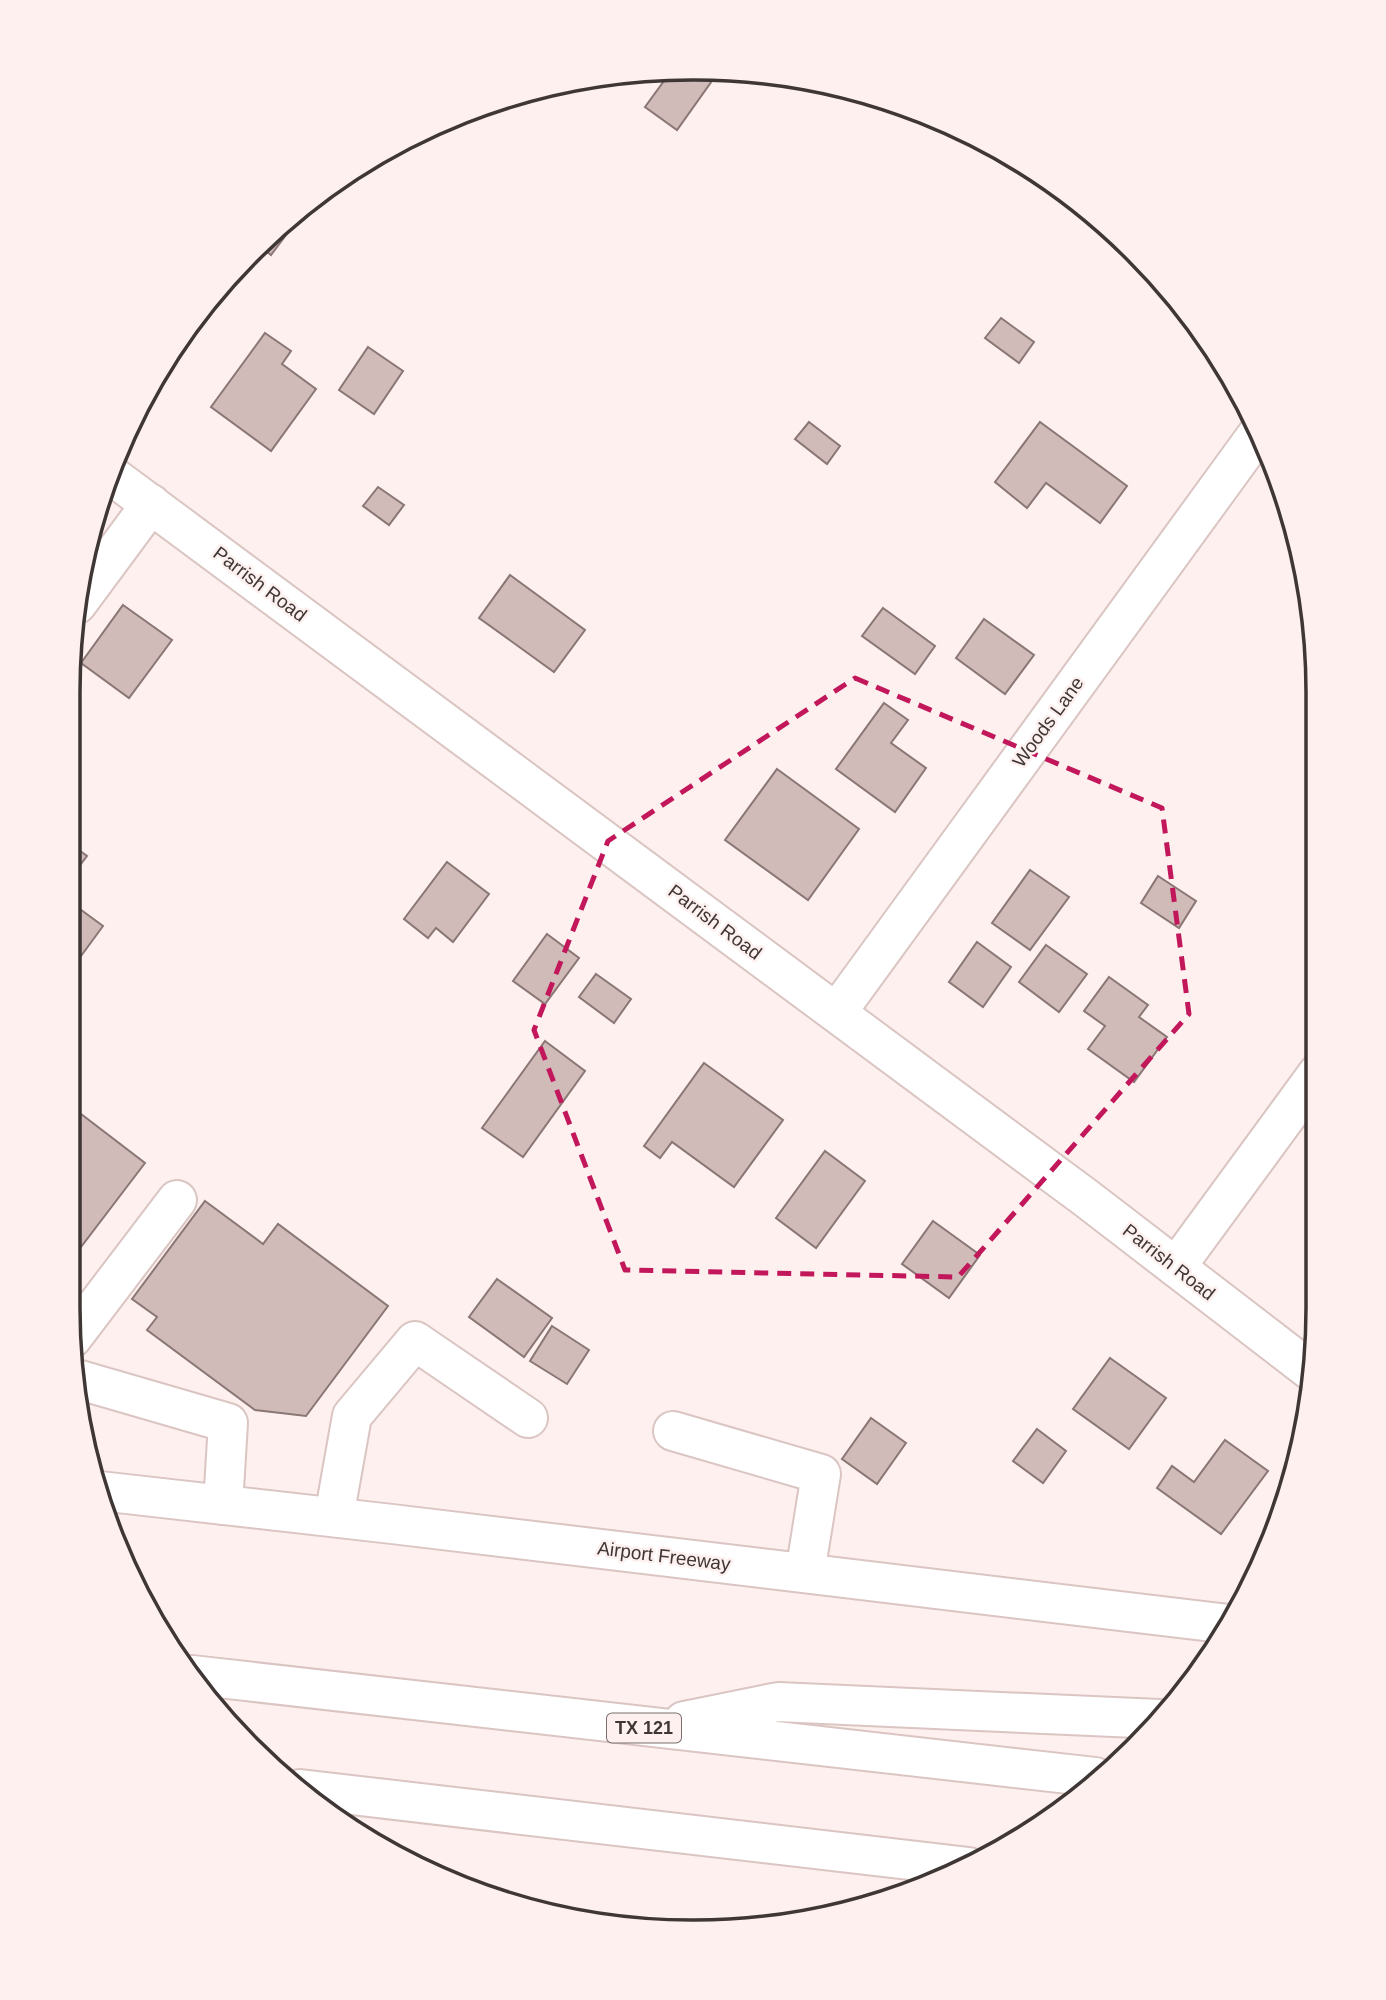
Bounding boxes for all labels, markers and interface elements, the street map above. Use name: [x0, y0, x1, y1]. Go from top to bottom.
street label: Parrish Road: [209, 542, 311, 626]
street label: Woods Lane: [1008, 673, 1088, 771]
street label: Parrish Road: [664, 880, 766, 964]
street label: Parrish Road: [1119, 1220, 1219, 1304]
street label: Airport Freeway: [596, 1537, 732, 1575]
road number: TX 121: [607, 1714, 681, 1742]

